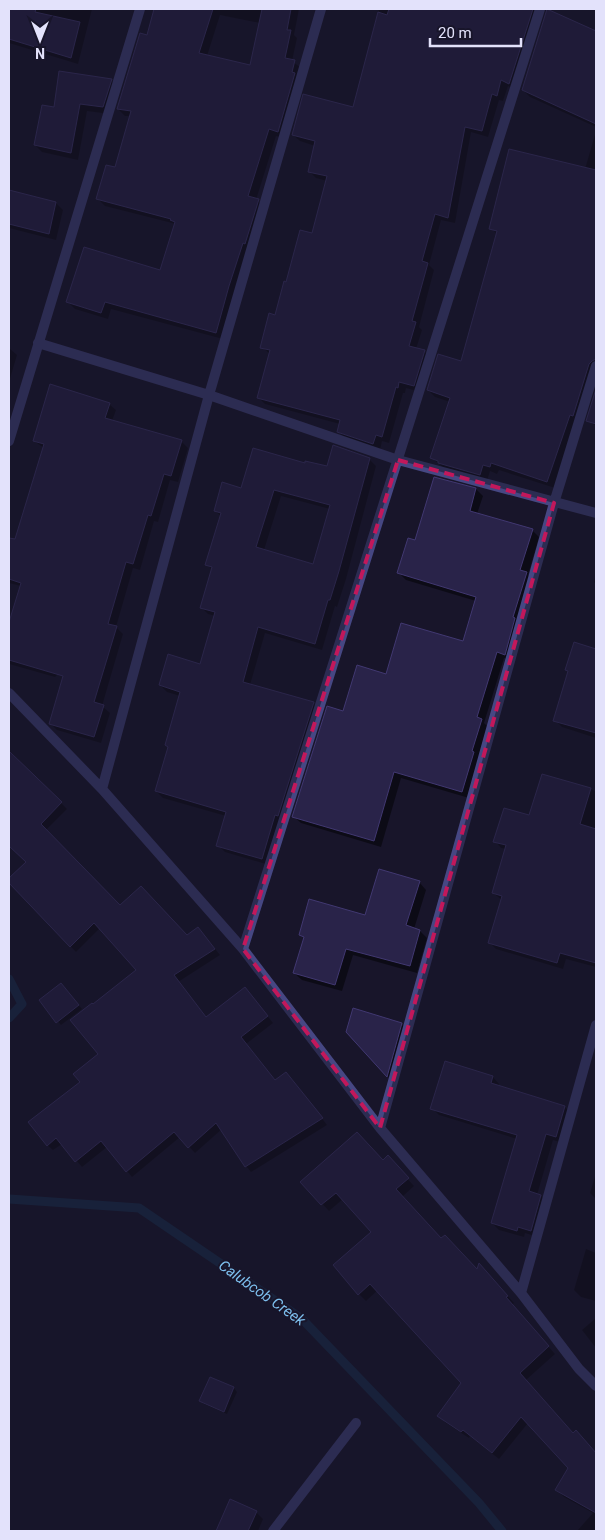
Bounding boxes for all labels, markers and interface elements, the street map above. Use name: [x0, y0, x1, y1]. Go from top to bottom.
north arrow: [15, 15, 65, 65]
scale bar: [430, 15, 521, 47]
text: 20 m: [438, 24, 472, 42]
text: N: [35, 45, 45, 61]
water label: Calubcob Creek: [215, 1256, 309, 1330]

